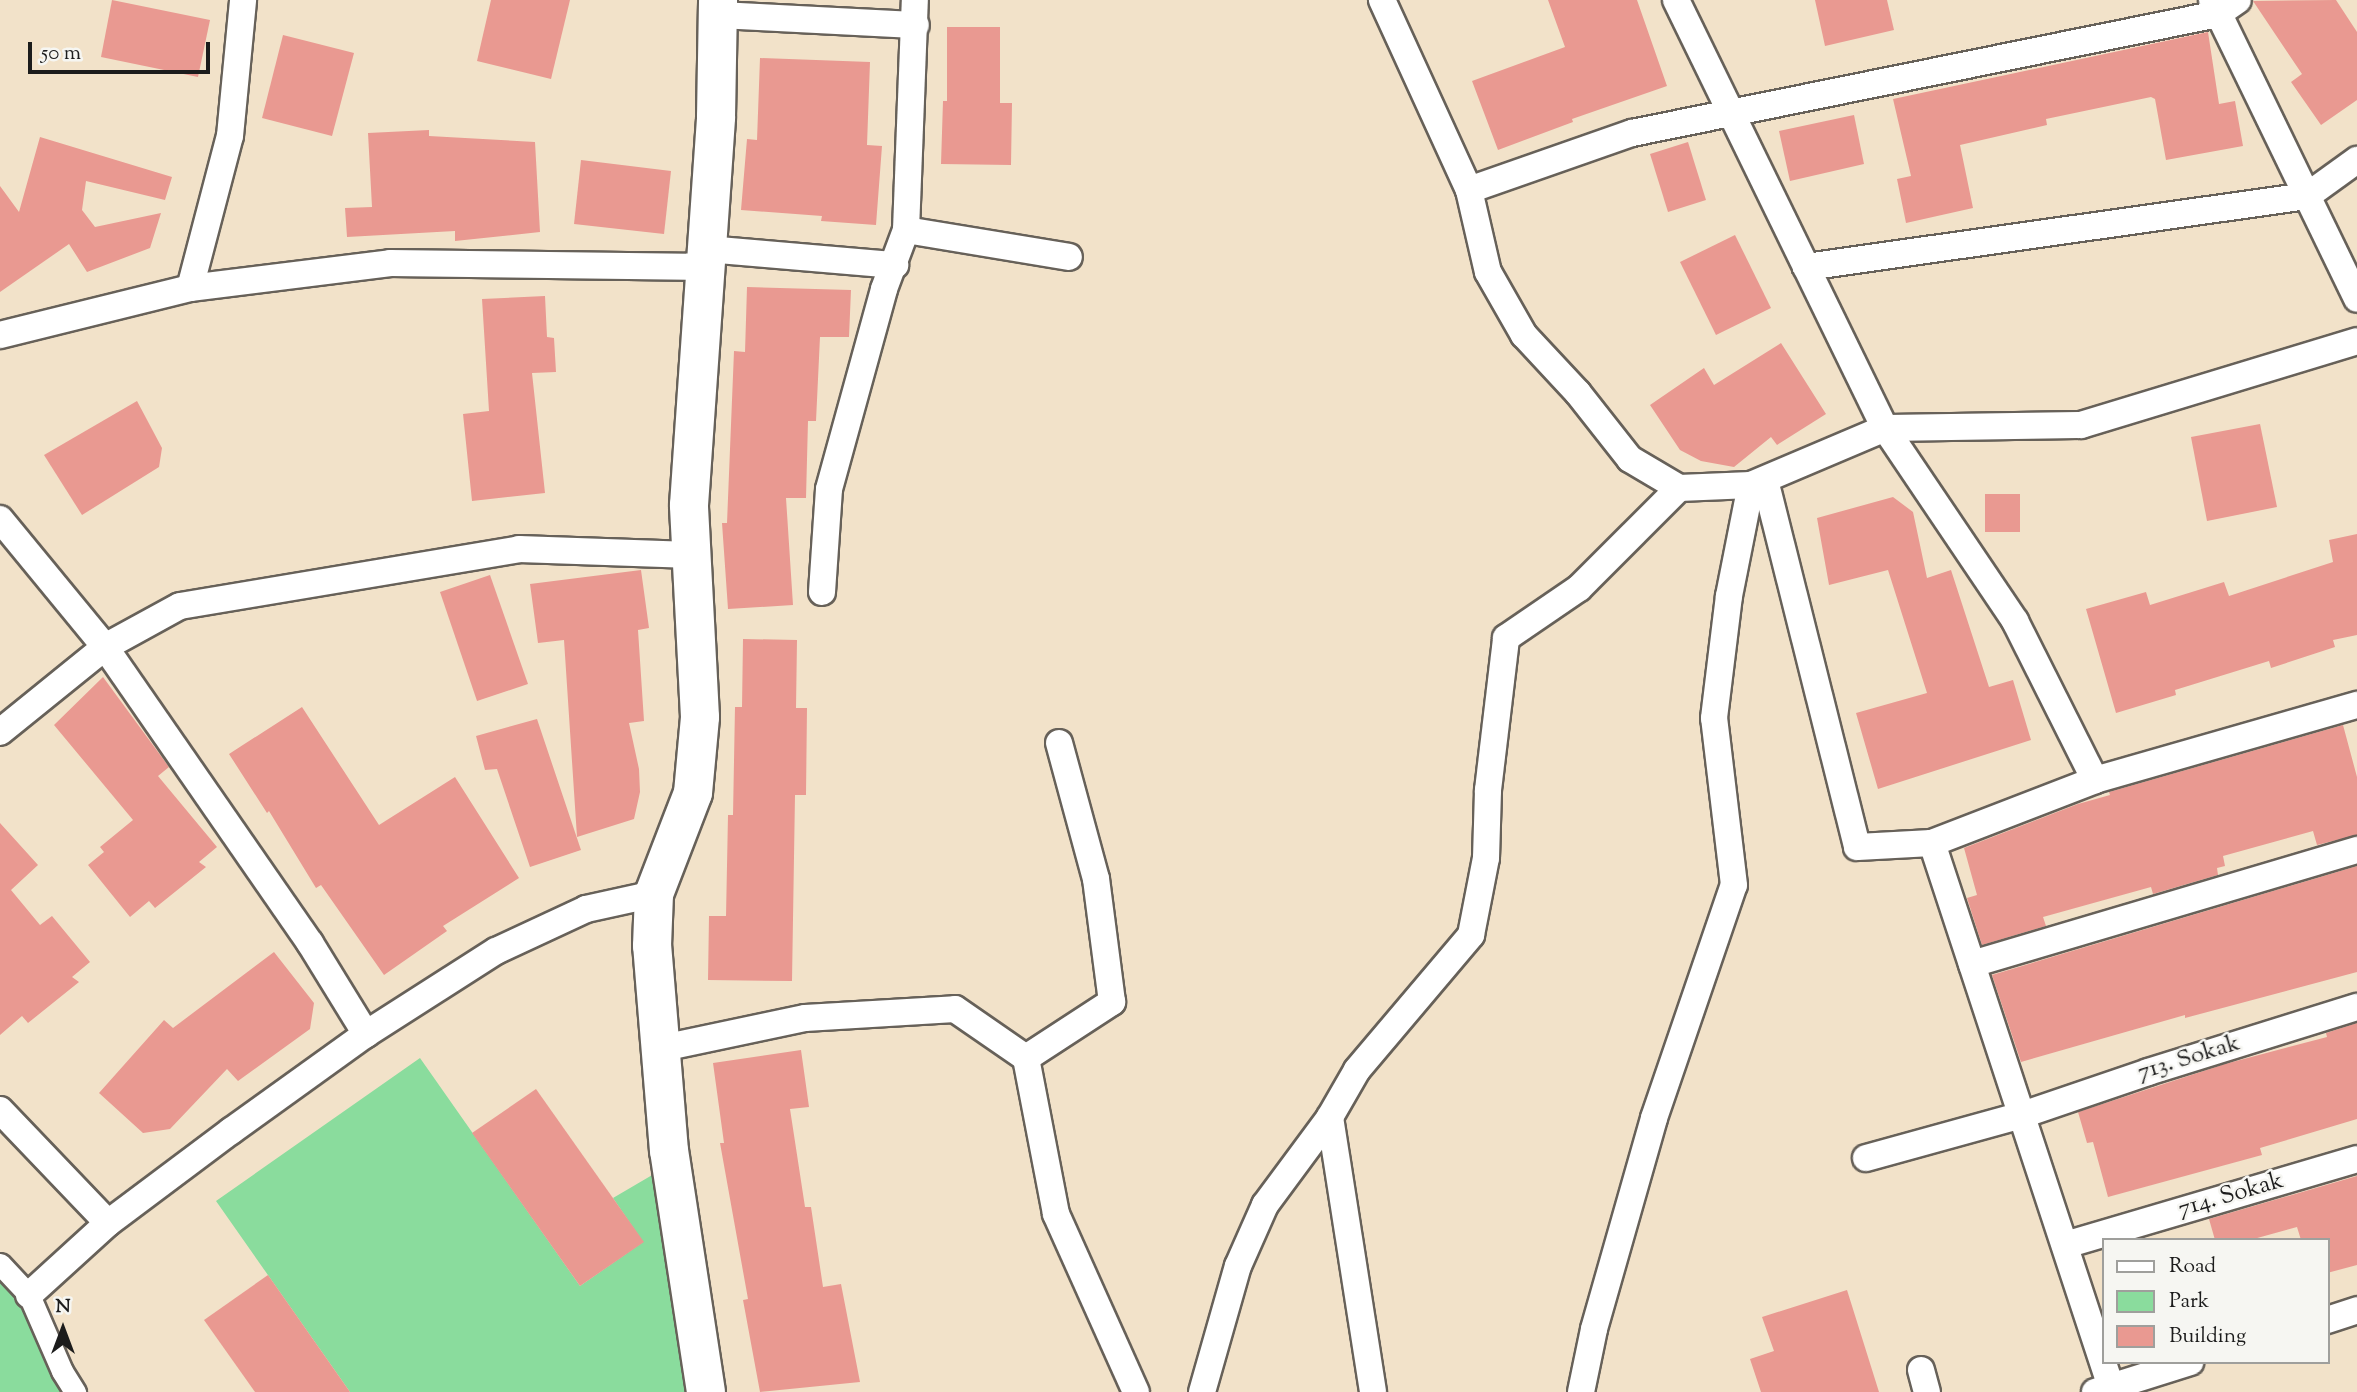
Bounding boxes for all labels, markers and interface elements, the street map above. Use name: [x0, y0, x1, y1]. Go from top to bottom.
scale bar: [32, 28, 214, 72]
text: 50 m: [41, 39, 81, 69]
street label: 713. Sokak: [2134, 1030, 2244, 1088]
street label: 714. Sokak: [2175, 1167, 2287, 1225]
legend: [2102, 1238, 2329, 1364]
text: Road: [2169, 1252, 2216, 1282]
text: Park: [2169, 1287, 2209, 1317]
north arrow: [28, 1294, 98, 1364]
text: N: [55, 1294, 71, 1321]
text: Building: [2169, 1322, 2246, 1352]

